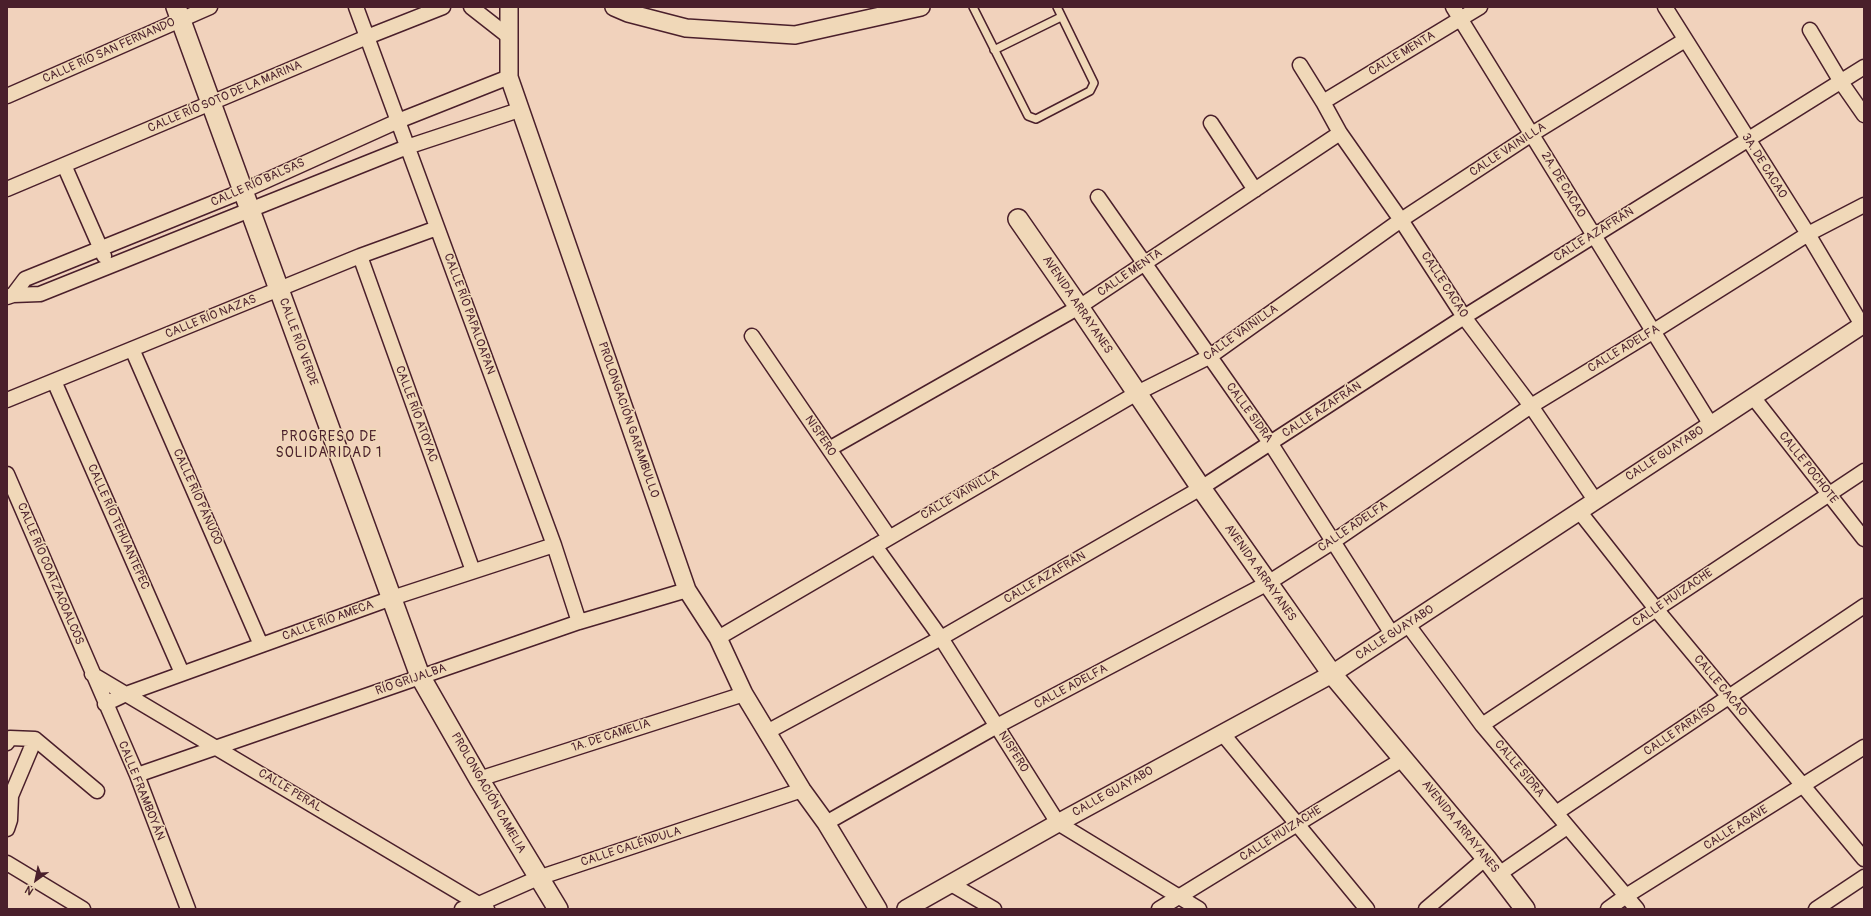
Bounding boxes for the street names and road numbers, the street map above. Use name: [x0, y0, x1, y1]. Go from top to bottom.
street label: CALLE RÍO SAN FERNANDO: [41, 15, 177, 87]
street label: CALLE MENTA: [1366, 29, 1438, 79]
street label: CALLE RÍO SOTO DE LA MARINA: [146, 58, 304, 136]
street label: CALLE VAINILLA: [1467, 120, 1549, 180]
street label: 3A. DE CACAO: [1738, 131, 1790, 201]
street label: 2A. DE CACAO: [1538, 150, 1588, 220]
street label: CALLE RÍO BALSAS: [209, 156, 307, 210]
street label: CALLE AZAFRÁN: [1551, 205, 1637, 265]
street label: CALLE MENTA: [1095, 246, 1165, 300]
street label: CALLE CACAO: [1417, 249, 1471, 321]
street label: CALLE RÍO PAPALOAPAN: [440, 252, 498, 376]
street label: AVENIDA ARRAYANES: [1039, 253, 1115, 357]
street label: CALLE RÍO NAZAS: [163, 292, 259, 342]
street label: CALLE RÍO VERDE: [275, 296, 321, 388]
street label: CALLE VAINILLA: [1201, 302, 1281, 364]
street label: CALLE ADELFA: [1586, 322, 1662, 376]
street label: PROLONGACIÓN GARAMBULLO: [594, 340, 662, 500]
street label: CALLE RÍO ATOYAC: [392, 364, 440, 464]
street label: CALLE AZAFRÁN: [1280, 379, 1364, 441]
street label: CALLE SIDRA: [1223, 380, 1275, 446]
street label: NISPERO: [801, 413, 839, 459]
street label: CALLE GUAYABO: [1623, 423, 1707, 485]
street label: CALLE POCHOTE: [1775, 429, 1841, 507]
street label: CALLE RÍO PÁNUCO: [169, 447, 225, 547]
street label: CALLE RÍO TEHUANTEPEC: [84, 462, 152, 592]
street label: CALLE VAINILLA: [918, 467, 1002, 523]
street label: CALLE ADELFA: [1315, 498, 1391, 556]
street label: CALLE RÍO COATZACOALCOS: [14, 501, 86, 647]
street label: AVENIDA ARRAYANES: [1221, 522, 1299, 624]
street label: CALLE AZAFRÁN: [1002, 549, 1088, 607]
street label: CALLE HUIZACHE: [1630, 566, 1716, 630]
street label: CALLE RÍO AMECA: [280, 598, 376, 644]
street label: CALLE GUAYABO: [1353, 602, 1437, 664]
street label: CALLE CACAO: [1690, 652, 1750, 720]
street label: RÍO GRIJALBA: [374, 661, 448, 699]
street label: CALLE ADELFA: [1032, 662, 1110, 712]
street label: CALLE PARAÍSO: [1641, 701, 1719, 759]
street label: 1A. DE CAMELIA: [570, 716, 652, 756]
street label: NISPERO: [995, 729, 1031, 775]
street label: PROLONGACIÓN CAMELIA: [448, 730, 528, 856]
street label: CALLE SIDRA: [1491, 737, 1547, 801]
street label: CALLE FRAMBOYÁN: [115, 739, 167, 843]
street label: CALLE GUAYABO: [1070, 764, 1156, 820]
street label: CALLE PERAL: [255, 766, 325, 816]
street label: AVENIDA ARRAYANES: [1418, 778, 1502, 876]
street label: CALLE HUIZACHE: [1237, 803, 1325, 865]
street label: CALLE AGAVE: [1701, 803, 1771, 853]
street label: CALLE CALÉNDULA: [579, 824, 683, 870]

